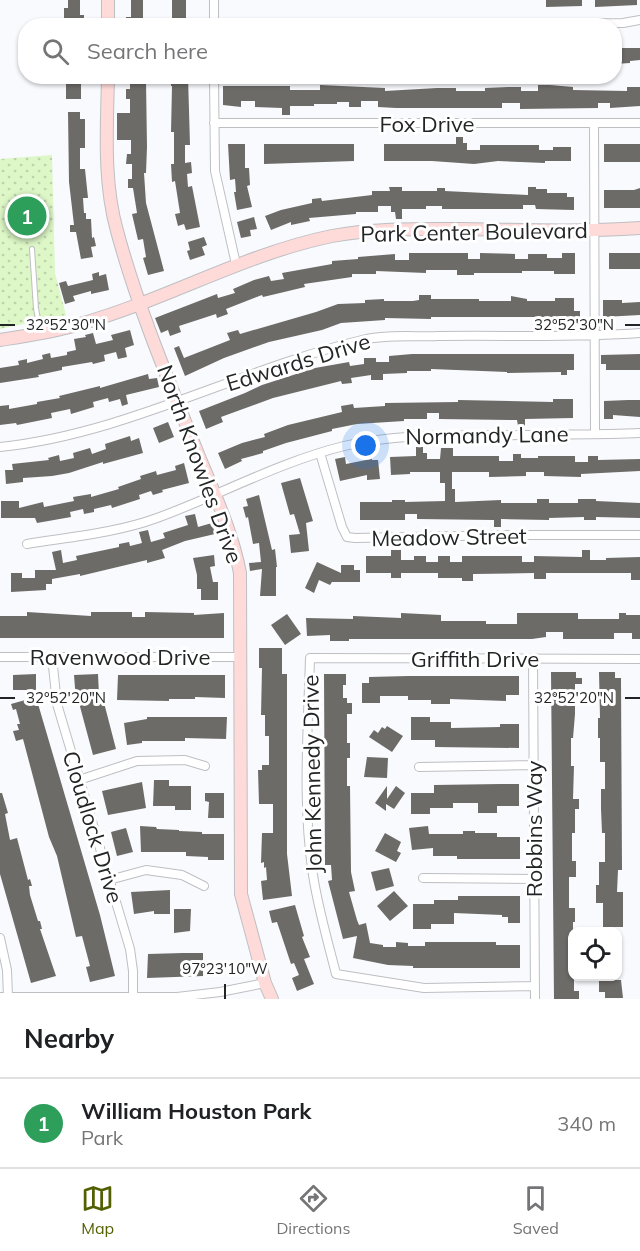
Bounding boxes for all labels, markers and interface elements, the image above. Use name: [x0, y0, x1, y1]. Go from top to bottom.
search box: [18, 18, 622, 84]
icon: search: [39, 35, 72, 68]
text: Search here: [87, 37, 208, 65]
street label: Fox Drive: [380, 110, 474, 138]
pin: 1: [8, 194, 46, 238]
street label: Park Center Boulevard: [360, 216, 588, 248]
text: 32°52'30"N: [26, 315, 106, 334]
text: 32°52'30"N: [534, 315, 614, 334]
street label: Edwards Drive: [223, 327, 373, 397]
street label: North Knowles Drive: [151, 361, 249, 567]
street label: Normandy Lane: [405, 420, 569, 450]
your location: [351, 431, 380, 460]
street label: Meadow Street: [371, 522, 527, 552]
street label: Ravenwood Drive: [30, 643, 210, 671]
street label: Griffith Drive: [411, 645, 539, 673]
street label: John Kennedy Drive: [296, 675, 328, 873]
text: 32°52'20"N: [26, 688, 106, 707]
text: 32°52'20"N: [534, 688, 614, 707]
street label: Cloudlock Drive: [57, 748, 129, 906]
street label: Robbins Way: [520, 760, 548, 897]
map controls: [568, 927, 622, 981]
button: locate: [568, 927, 622, 981]
text: 97°23'10"W: [182, 959, 268, 978]
text: Nearby: [24, 1022, 114, 1055]
text: William Houston Park: [81, 1097, 311, 1125]
text: 1: [38, 1111, 50, 1136]
text: 340 m: [557, 1111, 616, 1136]
text: Park: [81, 1125, 123, 1150]
tab: Map: [81, 1182, 114, 1238]
tab: Directions: [276, 1182, 350, 1238]
tab: Saved: [513, 1182, 559, 1238]

